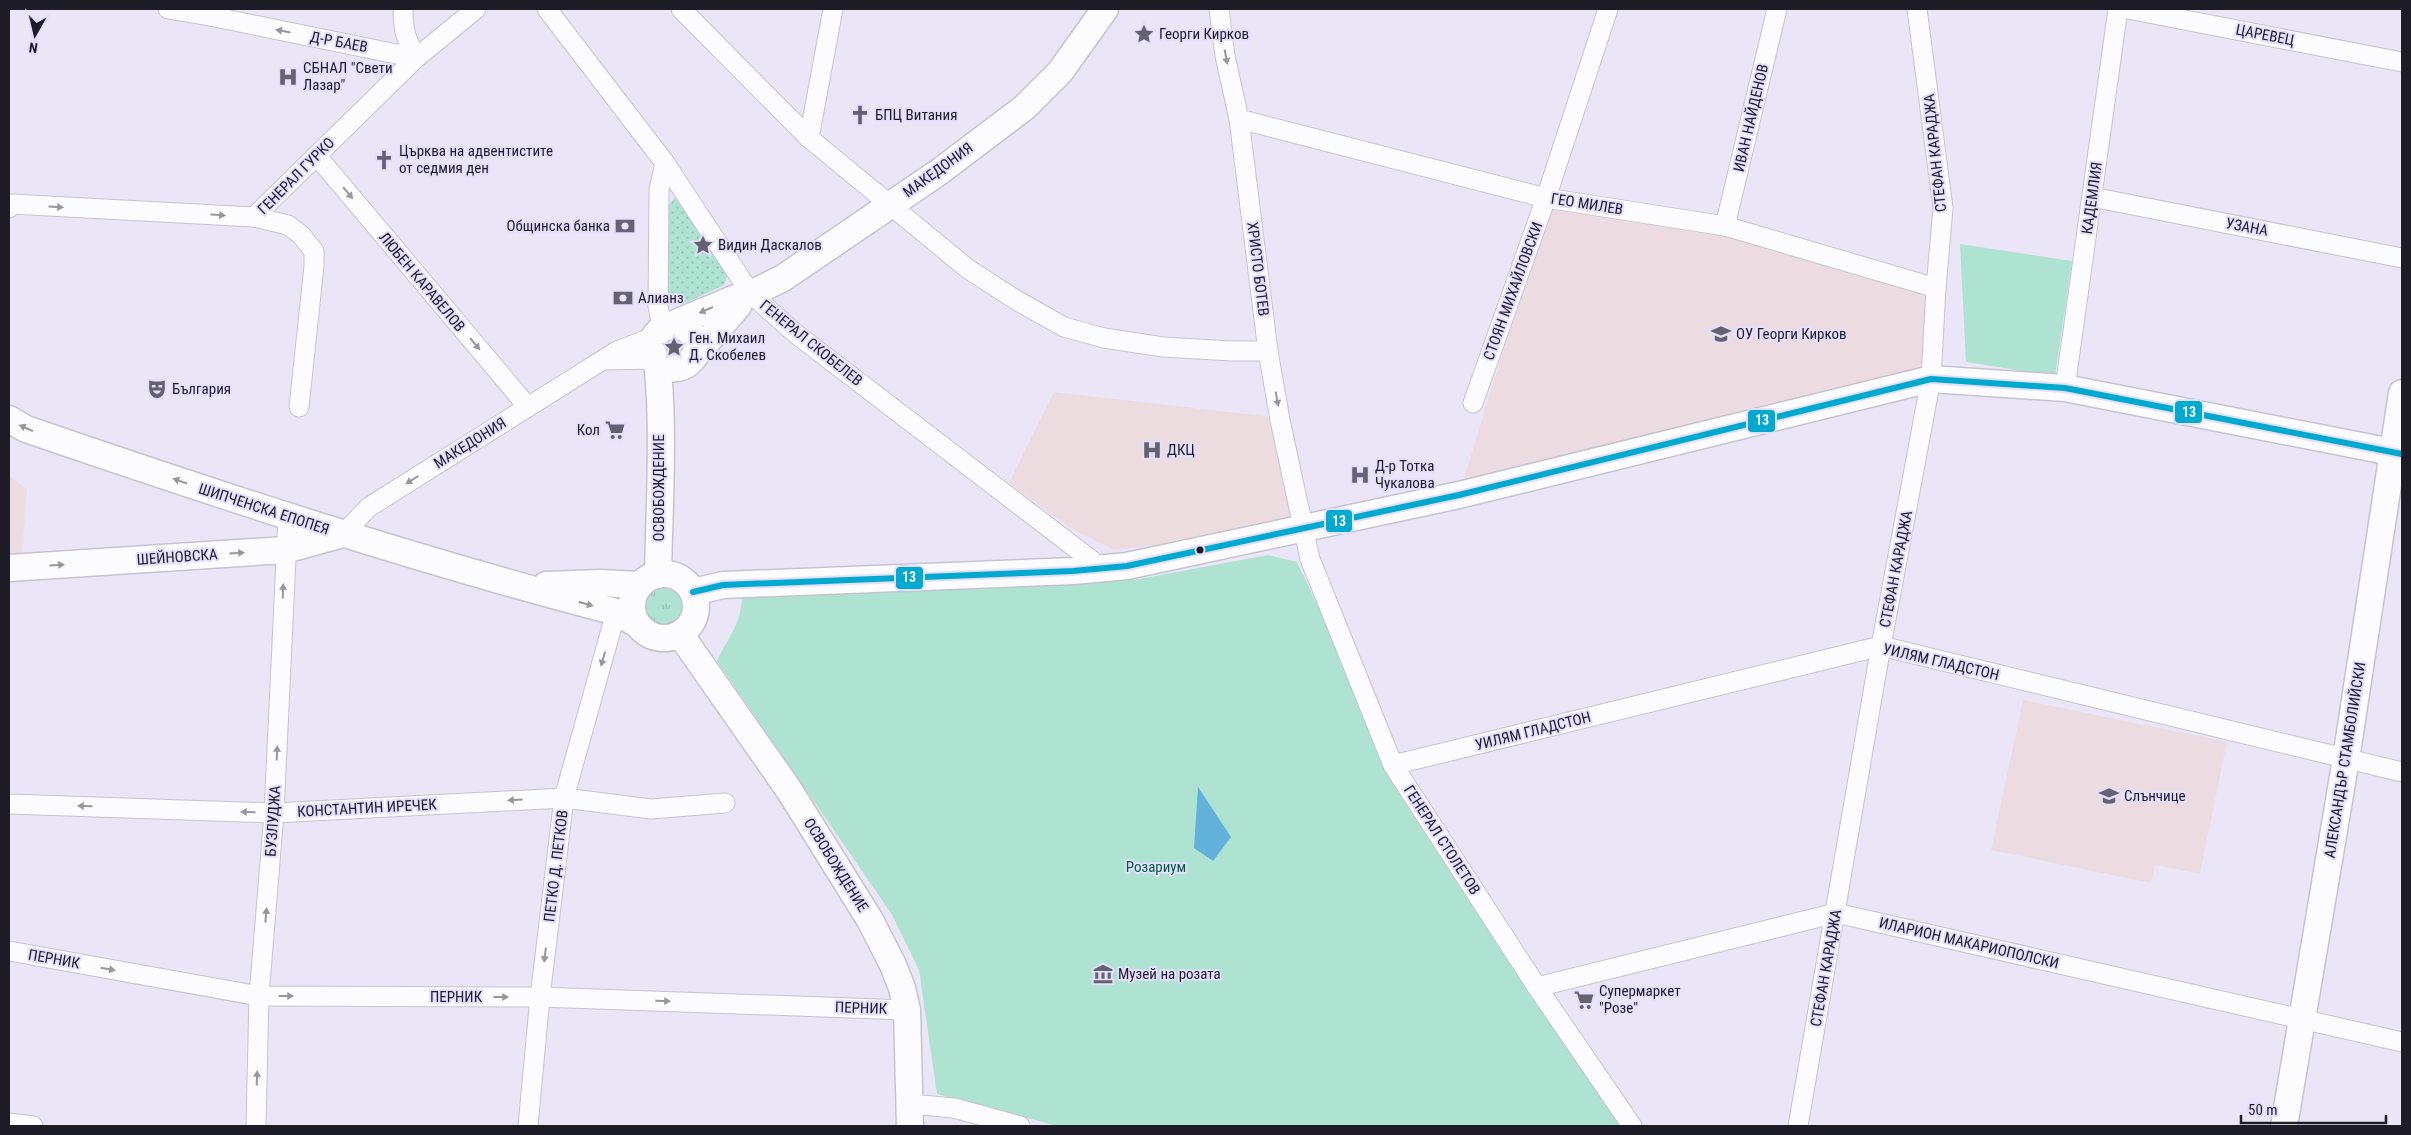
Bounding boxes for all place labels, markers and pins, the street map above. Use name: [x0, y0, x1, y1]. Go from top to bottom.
place icon: Георги Кирков: [1133, 23, 1155, 45]
place label: Георги Кирков: [1159, 25, 1249, 43]
place label: СБНАЛ "Свeти Лазар": [303, 59, 393, 94]
hospital icon: СБНАЛ "Свeти Лазар": [277, 66, 299, 88]
church icon: БПЦ Витания: [849, 104, 871, 126]
place label: БПЦ Витания: [875, 106, 957, 124]
place label: Църква на адвентистите от седмия ден: [399, 142, 553, 177]
church icon: Църква на адвентистите от седмия ден: [373, 149, 395, 171]
bank icon: Общинска банка: [614, 215, 636, 237]
place label: Общинска банка: [506, 217, 610, 235]
place icon: Видин Даскалов: [692, 234, 714, 256]
place label: Видин Даскалов: [718, 236, 822, 254]
bank icon: Алианз: [612, 287, 634, 309]
place label: Алианз: [638, 289, 684, 307]
school or university icon: ОУ Георги Кирков: [1710, 323, 1732, 345]
place label: ОУ Георги Кирков: [1736, 325, 1847, 343]
place label: Ген. Михаил Д. Скобелев: [689, 329, 766, 364]
place icon: Ген. Михаил Д. Скобелев: [663, 336, 685, 358]
theatre icon: България: [146, 378, 168, 400]
place label: България: [172, 380, 231, 398]
supermarket icon: Кол: [604, 419, 626, 441]
place label: Кол: [577, 421, 600, 439]
hospital icon: ДКЦ: [1141, 439, 1163, 461]
place label: ДКЦ: [1167, 441, 1195, 459]
place label: Д-р Тотка Чукалова: [1375, 457, 1435, 492]
hospital icon: Д-р Тотка Чукалова: [1349, 464, 1371, 486]
unlabelled marker: [1195, 545, 1205, 555]
school or university icon: Слънчице: [2098, 785, 2120, 807]
place label: Слънчице: [2124, 787, 2186, 805]
museum icon: Музей на розата: [1092, 963, 1114, 985]
place label: Музей на розата: [1118, 965, 1221, 983]
place label: Супермаркет "Розе": [1599, 982, 1681, 1017]
supermarket icon: Супермаркет "Розе": [1573, 989, 1595, 1011]

